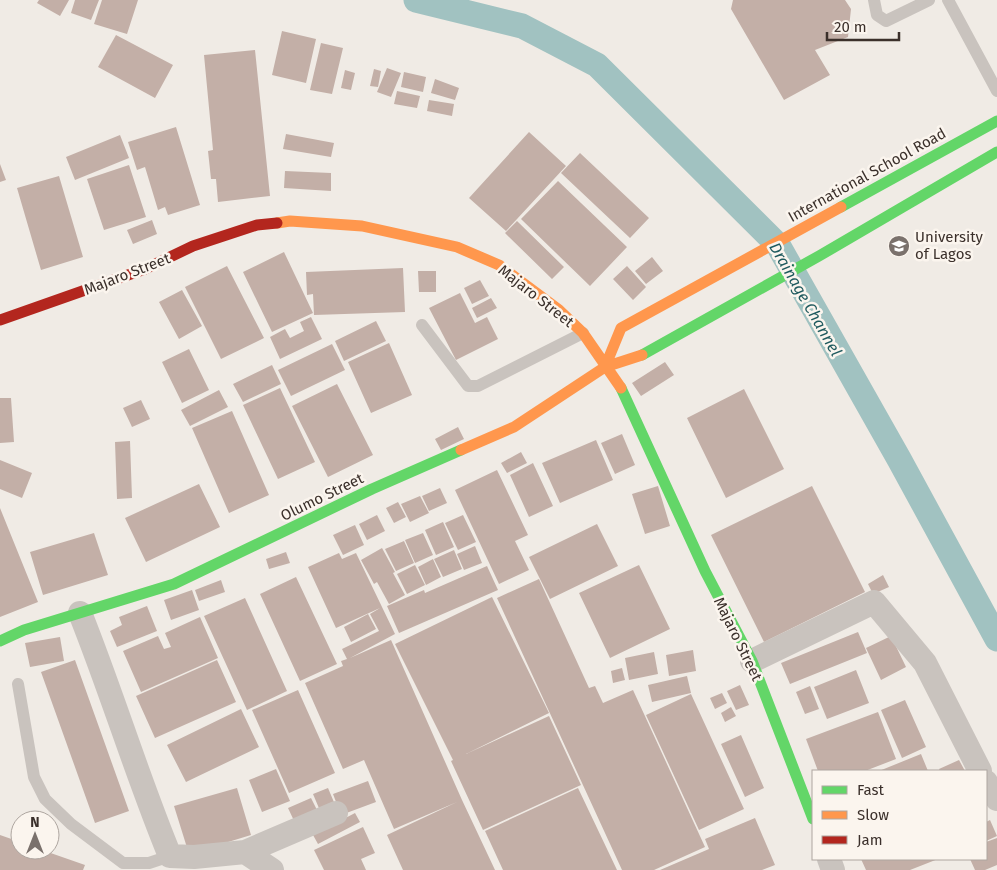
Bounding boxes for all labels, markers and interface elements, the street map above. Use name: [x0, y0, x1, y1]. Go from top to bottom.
scale bar: [827, 10, 900, 42]
text: 20 m: [834, 18, 867, 36]
street label: International School Road: [785, 124, 949, 226]
place label: University of Lagos: [915, 228, 984, 263]
school or university icon: University of Lagos: [887, 234, 911, 258]
water label: Drainage Channel: [765, 239, 846, 359]
street label: Majaro Street: [81, 249, 173, 299]
street label: Majaro Street: [495, 261, 578, 331]
street label: Olumo Street: [278, 469, 367, 525]
street label: Majaro Street: [710, 594, 766, 684]
legend: [812, 770, 987, 860]
text: Fast: [857, 781, 884, 799]
text: Slow: [857, 806, 889, 824]
north arrow: [10, 810, 60, 860]
text: N: [30, 814, 40, 831]
text: Jam: [857, 831, 883, 849]

